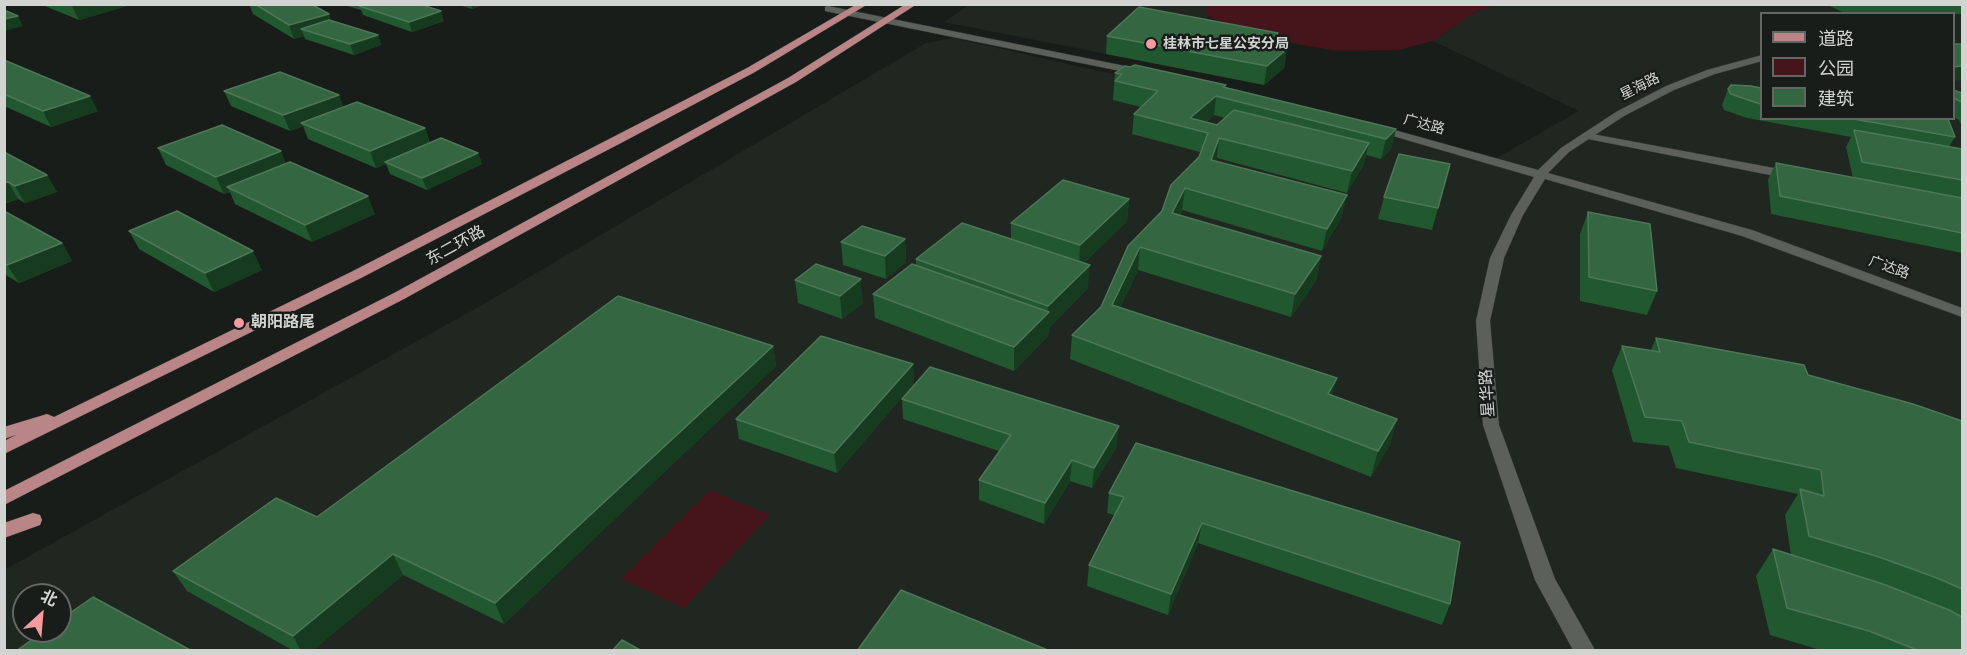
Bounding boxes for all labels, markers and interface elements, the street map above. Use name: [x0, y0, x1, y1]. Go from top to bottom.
legend: [1760, 12, 1955, 120]
text: 道路: [1818, 28, 1854, 50]
place label: 桂林市七星公安分局: [1163, 36, 1289, 52]
marker: 桂林市七星公安分局: [1144, 37, 1158, 51]
text: 公园: [1818, 58, 1854, 80]
street label: 星海路: [1617, 70, 1663, 104]
text: 建筑: [1818, 88, 1854, 110]
street label: 广达路: [1402, 111, 1446, 139]
street label: 东二环路: [423, 222, 489, 270]
street label: 广达路: [1866, 253, 1912, 283]
place label: 朝阳路尾: [251, 313, 315, 333]
marker: 朝阳路尾: [232, 316, 246, 330]
street label: 星华路: [1477, 368, 1499, 418]
north arrow: [12, 583, 72, 643]
text: 北: [37, 586, 61, 611]

